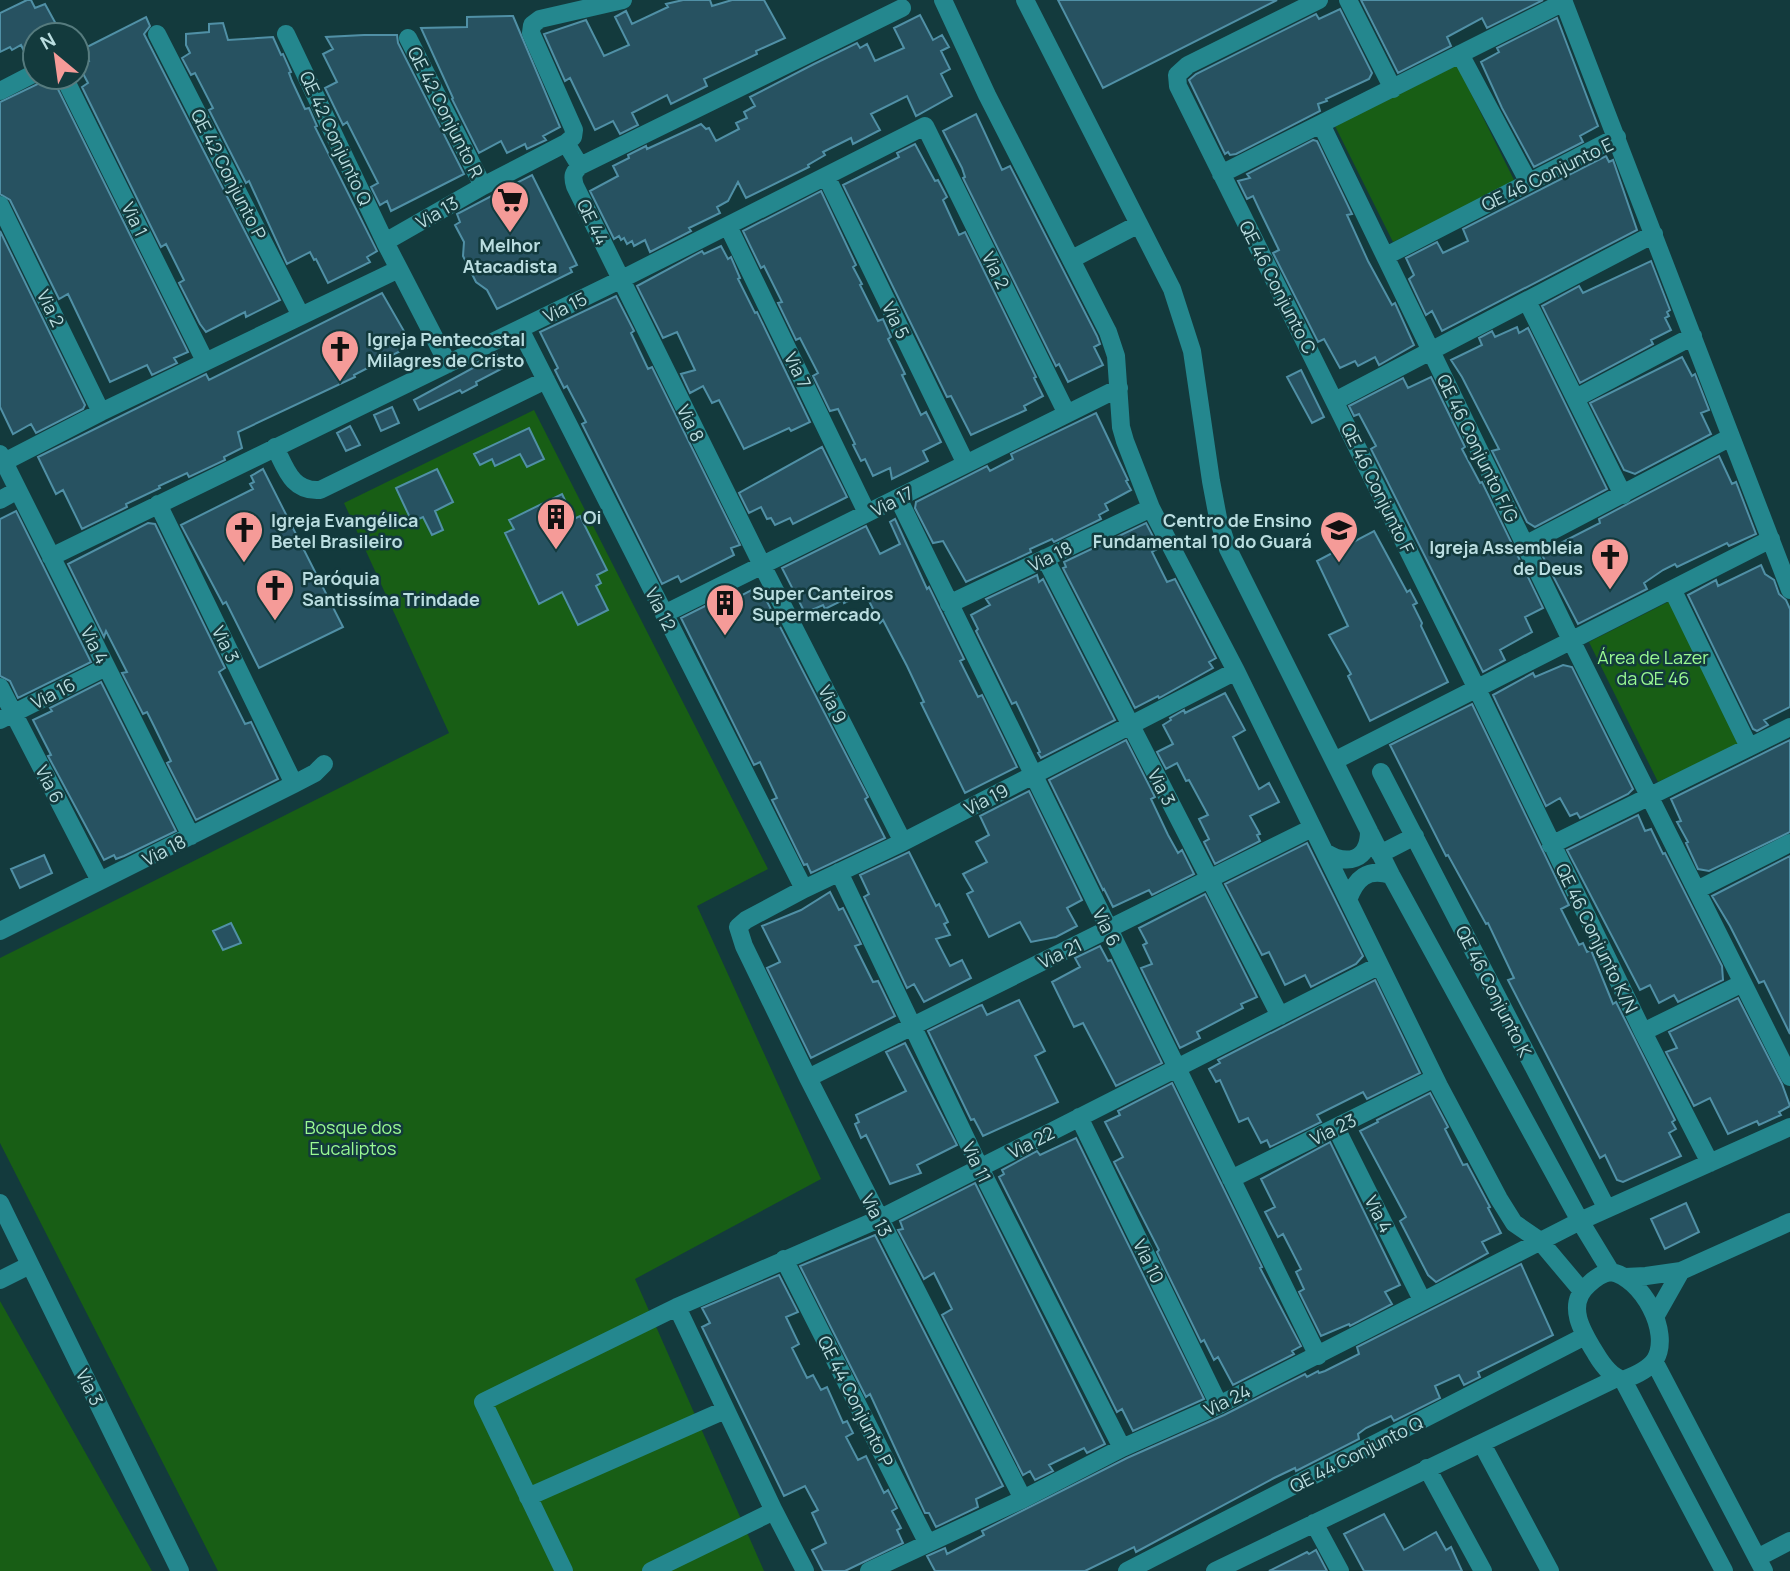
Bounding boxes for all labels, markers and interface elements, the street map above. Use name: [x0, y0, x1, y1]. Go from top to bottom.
north arrow: [21, 21, 91, 91]
text: N: [35, 26, 60, 56]
street label: QE 42 Conjunto R: [403, 42, 489, 182]
street label: QE 42 Conjunto Q: [294, 67, 378, 209]
street label: QE 42 Conjunto P: [186, 105, 272, 243]
street label: QE 46 Conjunto E: [1477, 132, 1617, 216]
supermarket icon: Melhor Atacadista: [489, 179, 531, 234]
street label: Via 13: [411, 190, 463, 234]
street label: QE 44: [572, 195, 614, 249]
street label: Via 1: [116, 198, 154, 240]
street label: QE 46 Conjunto C: [1234, 216, 1322, 358]
place label: Melhor Atacadista: [463, 233, 557, 278]
street label: Via 2: [977, 247, 1015, 293]
street label: Via 2: [32, 285, 70, 331]
street label: Via 15: [539, 286, 591, 328]
street label: Via 5: [877, 297, 915, 343]
place label: Igreja Pentecostal Milagres de Cristo: [367, 327, 525, 372]
church icon: Igreja Pentecostal Milagres de Cristo: [319, 328, 361, 383]
street label: Via 7: [779, 348, 817, 392]
street label: QE 46 Conjunto F/G: [1432, 370, 1524, 526]
street label: Via 8: [672, 400, 710, 446]
street label: QE 46 Conjunto F: [1336, 419, 1420, 557]
street label: Via 17: [867, 480, 917, 522]
building icon: Oi: [535, 496, 577, 551]
place label: Oi: [583, 505, 602, 529]
place label: Igreja Evangélica Betel Brasileiro: [271, 508, 418, 553]
place label: Centro de Ensino Fundamental 10 do Guará: [1093, 508, 1312, 553]
church icon: Igreja Evangélica Betel Brasileiro: [223, 509, 265, 564]
school or university icon: Centro de Ensino Fundamental 10 do Guará: [1318, 509, 1360, 564]
street label: Via 18: [1024, 535, 1076, 577]
place label: Igreja Assembleia de Deus: [1429, 535, 1583, 580]
church icon: Igreja Assembleia de Deus: [1589, 536, 1631, 591]
place label: Paróquia Santissíma Trindade: [302, 566, 480, 611]
church icon: Paróquia Santissíma Trindade: [254, 567, 296, 622]
place label: Super Canteiros Supermercado: [752, 581, 894, 626]
building icon: Super Canteiros Supermercado: [704, 582, 746, 637]
street label: Via 12: [640, 583, 682, 635]
street label: Via 4: [75, 622, 115, 668]
street label: Via 3: [207, 622, 245, 666]
park label: Área de Lazer da QE 46: [1597, 645, 1709, 690]
street label: Via 16: [27, 672, 79, 714]
street label: Via 9: [813, 681, 853, 727]
street label: Via 6: [30, 761, 70, 807]
street label: Via 3: [1143, 765, 1181, 809]
street label: Via 19: [960, 778, 1012, 820]
street label: Via 18: [138, 829, 190, 871]
street label: QE 46 Conjunto K/N: [1550, 859, 1644, 1017]
street label: Via 6: [1088, 904, 1126, 950]
street label: QE 46 Conjunto K: [1451, 921, 1538, 1061]
street label: Via 21: [1034, 932, 1086, 974]
street label: Via 23: [1306, 1108, 1360, 1150]
park label: Bosque dos Eucaliptos: [304, 1115, 402, 1160]
street label: Via 22: [1004, 1120, 1058, 1164]
street label: Via 11: [957, 1138, 997, 1186]
street label: Via 13: [856, 1189, 898, 1241]
street label: Via 4: [1359, 1191, 1399, 1237]
street label: Via 10: [1128, 1235, 1170, 1287]
street label: QE 44 Conjunto P: [813, 1331, 899, 1471]
street label: Via 3: [71, 1365, 109, 1409]
street label: Via 24: [1200, 1379, 1254, 1421]
street label: QE 44 Conjunto Q: [1285, 1410, 1427, 1498]

